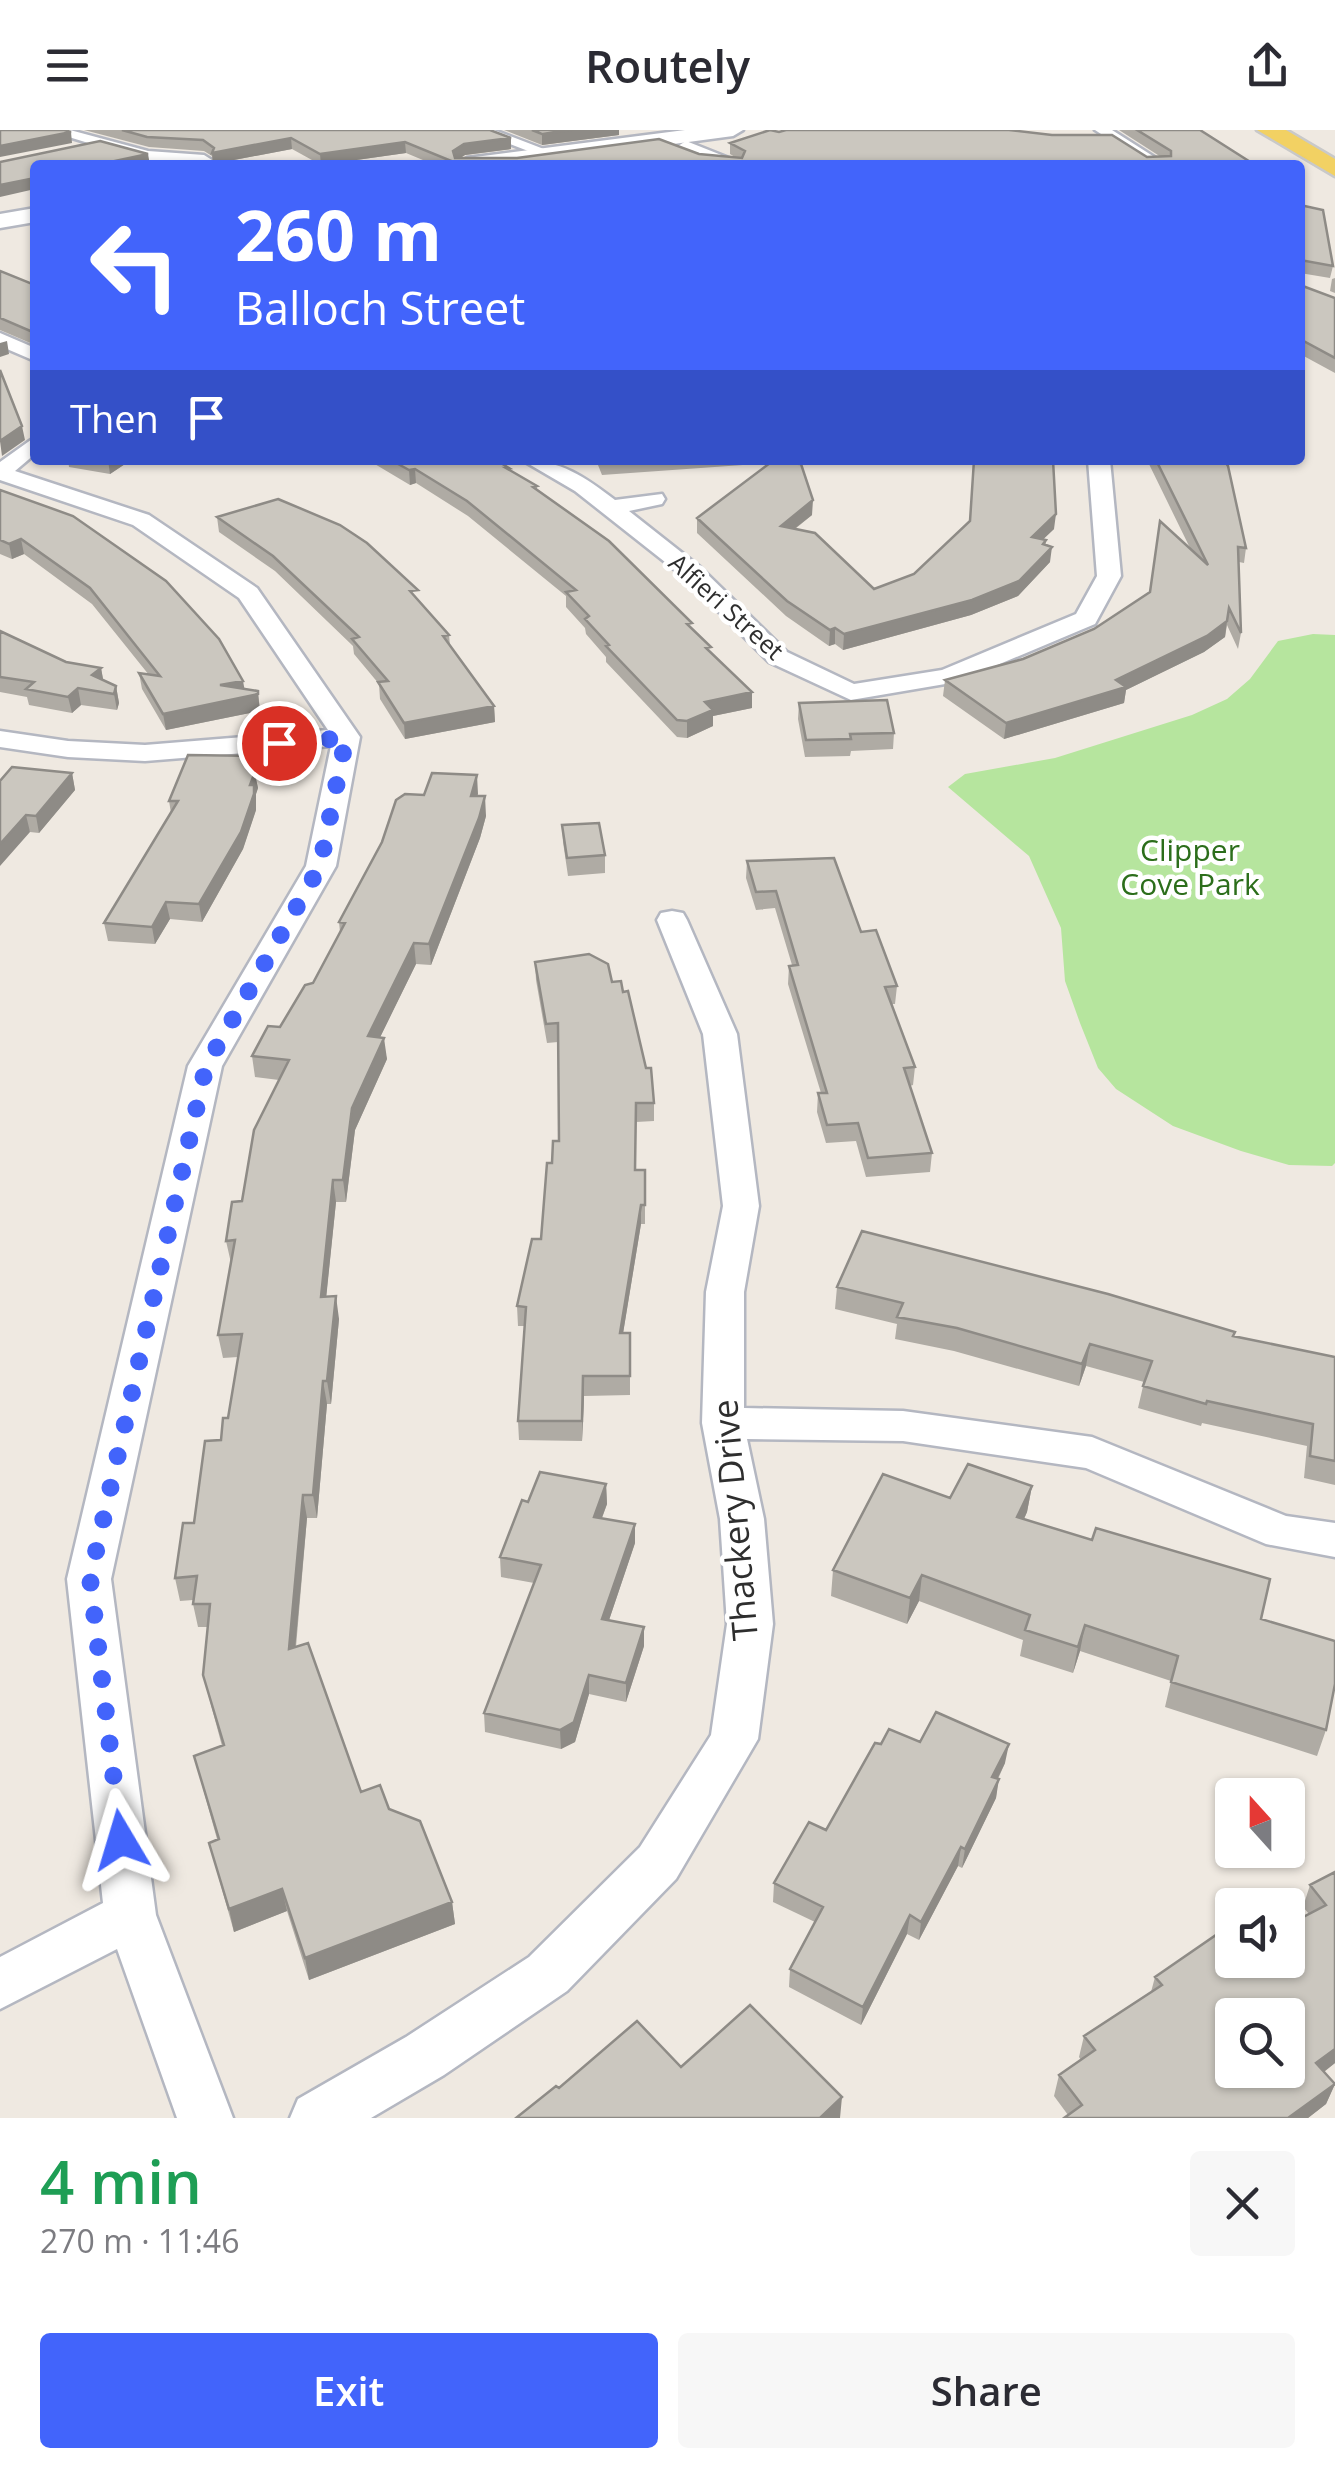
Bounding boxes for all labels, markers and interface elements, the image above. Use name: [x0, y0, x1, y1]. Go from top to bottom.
text: Routely: [585, 35, 750, 96]
icon: menu: [40, 38, 95, 93]
icon: share: [1240, 38, 1295, 93]
text: 260 m: [235, 186, 442, 282]
icon: left: [70, 200, 200, 330]
text: Balloch Street: [235, 277, 525, 338]
icon: arrive: [179, 390, 234, 445]
text: Then: [70, 392, 159, 444]
street label: Alfieri Street: [662, 545, 792, 667]
pin: [237, 701, 322, 786]
icon: arrive: [252, 716, 307, 771]
park label: Clipper Cove Park: [1120, 829, 1260, 904]
street label: Thackery Drive: [700, 1398, 768, 1642]
north arrow: [1215, 1778, 1305, 1868]
map controls: [1215, 1778, 1305, 2088]
position arrow: [69, 1788, 173, 1892]
button: sound: [1215, 1888, 1305, 1978]
button: search: [1215, 1998, 1305, 2088]
text: 4 min: [40, 2140, 202, 2222]
button: close: [1190, 2151, 1295, 2256]
text: 270 m · 11:46: [40, 2219, 239, 2262]
button: Exit: [40, 2333, 658, 2448]
button: Share: [678, 2333, 1295, 2448]

